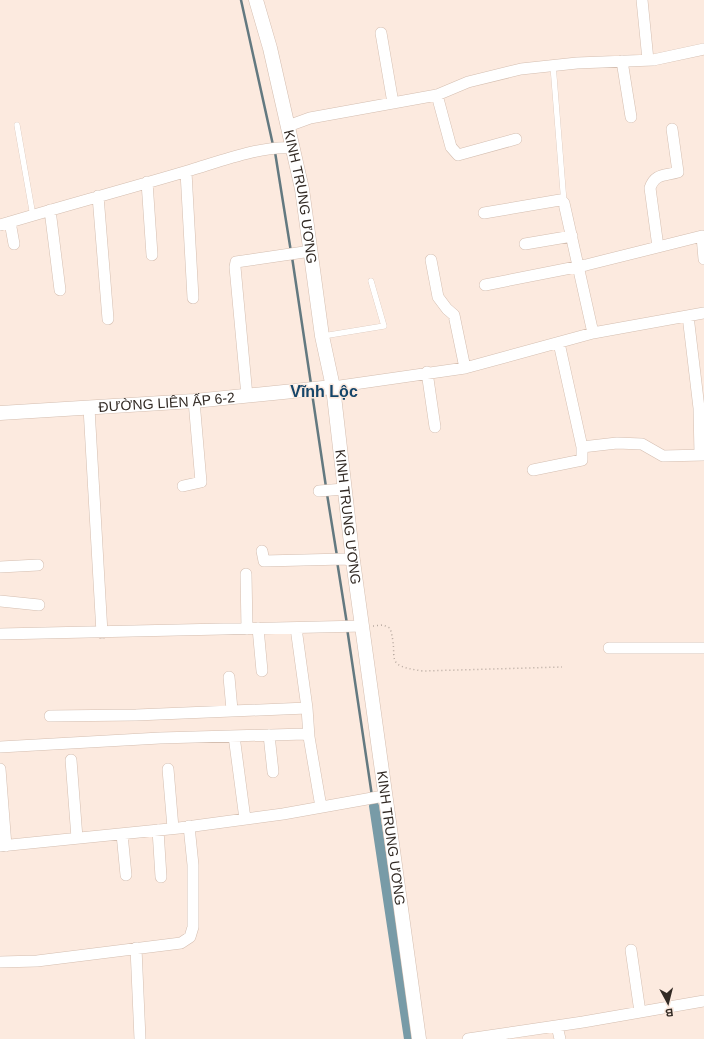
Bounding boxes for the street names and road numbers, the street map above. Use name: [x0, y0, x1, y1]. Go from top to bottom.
street label: KINH TRUNG ƯƠNG: [281, 128, 320, 265]
street label: ĐƯỜNG LIÊN ẤP 6-2: [98, 389, 236, 415]
street label: KINH TRUNG ƯƠNG: [332, 449, 364, 586]
street label: KINH TRUNG ƯƠNG: [374, 770, 408, 906]

